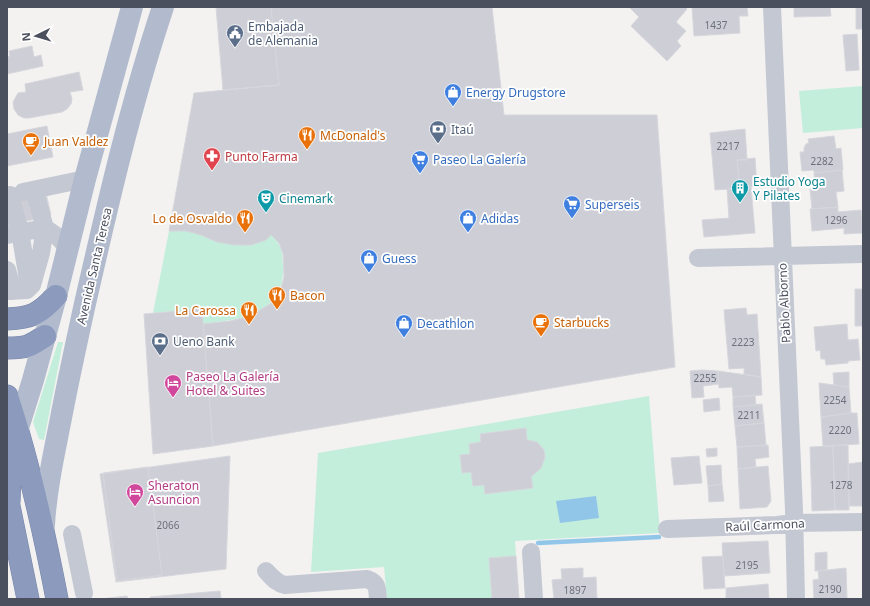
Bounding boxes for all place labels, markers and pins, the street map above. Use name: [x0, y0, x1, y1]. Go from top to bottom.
place label: Embajada de Alemania: [248, 18, 318, 49]
public building icon: Embajada de Alemania: [225, 23, 245, 48]
shop icon: Energy Drugstore: [443, 82, 463, 107]
place label: Energy Drugstore: [466, 84, 566, 101]
bank icon: Itaú: [428, 119, 448, 144]
place label: Itaú: [451, 121, 474, 138]
restaurant icon: McDonald's: [297, 125, 317, 150]
place label: McDonald's: [320, 127, 386, 144]
cafe icon: Juan Valdez: [21, 131, 41, 156]
place label: Juan Valdez: [43, 133, 109, 150]
pharmacy icon: Punto Farma: [202, 146, 222, 171]
place label: Punto Farma: [225, 148, 298, 165]
supermarket icon: Paseo La Galería: [410, 149, 430, 174]
place label: Paseo La Galería: [433, 151, 526, 168]
place label: Estudio Yoga Y Pilates: [753, 173, 826, 204]
building icon: Estudio Yoga Y Pilates: [730, 178, 750, 203]
theatre icon: Cinemark: [256, 188, 276, 213]
place label: Cinemark: [279, 190, 334, 207]
supermarket icon: Superseis: [562, 194, 582, 219]
place label: Superseis: [585, 196, 640, 213]
restaurant icon: Lo de Osvaldo: [235, 208, 255, 233]
shop icon: Adidas: [458, 208, 478, 233]
place label: Lo de Osvaldo: [152, 210, 232, 227]
place label: Adidas: [481, 210, 519, 227]
shop icon: Guess: [359, 248, 379, 273]
place label: Guess: [382, 250, 417, 267]
restaurant icon: Bacon: [267, 285, 287, 310]
place label: Bacon: [290, 287, 325, 304]
restaurant icon: La Carossa: [239, 300, 259, 325]
place label: La Carossa: [175, 302, 236, 319]
cafe icon: Starbucks: [531, 312, 551, 337]
shop icon: Decathlon: [394, 313, 414, 338]
place label: Starbucks: [554, 314, 610, 331]
place label: Decathlon: [417, 315, 475, 332]
bank icon: Ueno Bank: [150, 331, 170, 356]
place label: Ueno Bank: [173, 333, 235, 350]
place label: Paseo La Galería Hotel & Suites: [186, 368, 279, 399]
hotel icon: Paseo La Galería Hotel & Suites: [163, 373, 183, 398]
place label: Sheraton Asuncion: [148, 477, 200, 508]
hotel icon: Sheraton Asuncion: [125, 482, 145, 507]

